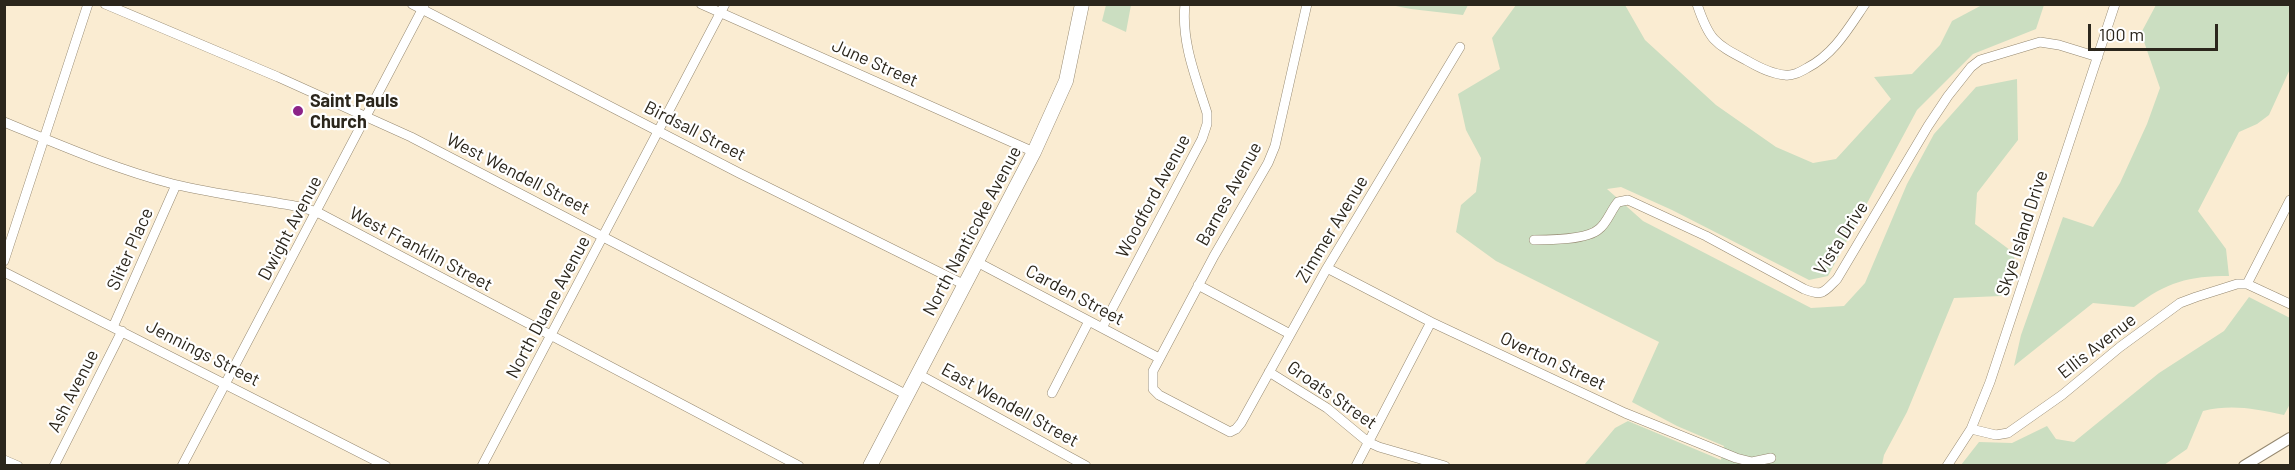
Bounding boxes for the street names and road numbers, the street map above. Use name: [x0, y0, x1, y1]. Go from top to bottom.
street label: June Street: [829, 34, 921, 92]
street label: Birdsall Street: [641, 96, 749, 166]
street label: West Wendell Street: [443, 129, 593, 219]
street label: Woodford Avenue: [1111, 131, 1195, 261]
street label: Barnes Avenue: [1192, 138, 1266, 250]
street label: North Nanticoke Avenue: [918, 142, 1026, 320]
street label: Skye Island Drive: [1992, 168, 2052, 298]
street label: Dwight Avenue: [253, 172, 327, 284]
street label: Zimmer Avenue: [1292, 172, 1372, 286]
street label: Vista Drive: [1809, 197, 1873, 279]
street label: West Franklin Street: [346, 202, 496, 296]
street label: Sliter Place: [102, 204, 158, 294]
street label: North Duane Avenue: [501, 232, 595, 382]
street label: Carden Street: [1022, 260, 1128, 330]
street label: Ellis Avenue: [2054, 309, 2140, 383]
street label: Jennings Street: [143, 315, 263, 391]
street label: Overton Street: [1497, 327, 1609, 395]
street label: Ash Avenue: [43, 346, 103, 436]
street label: Groats Street: [1283, 356, 1381, 434]
street label: East Wendell Street: [938, 358, 1082, 452]

